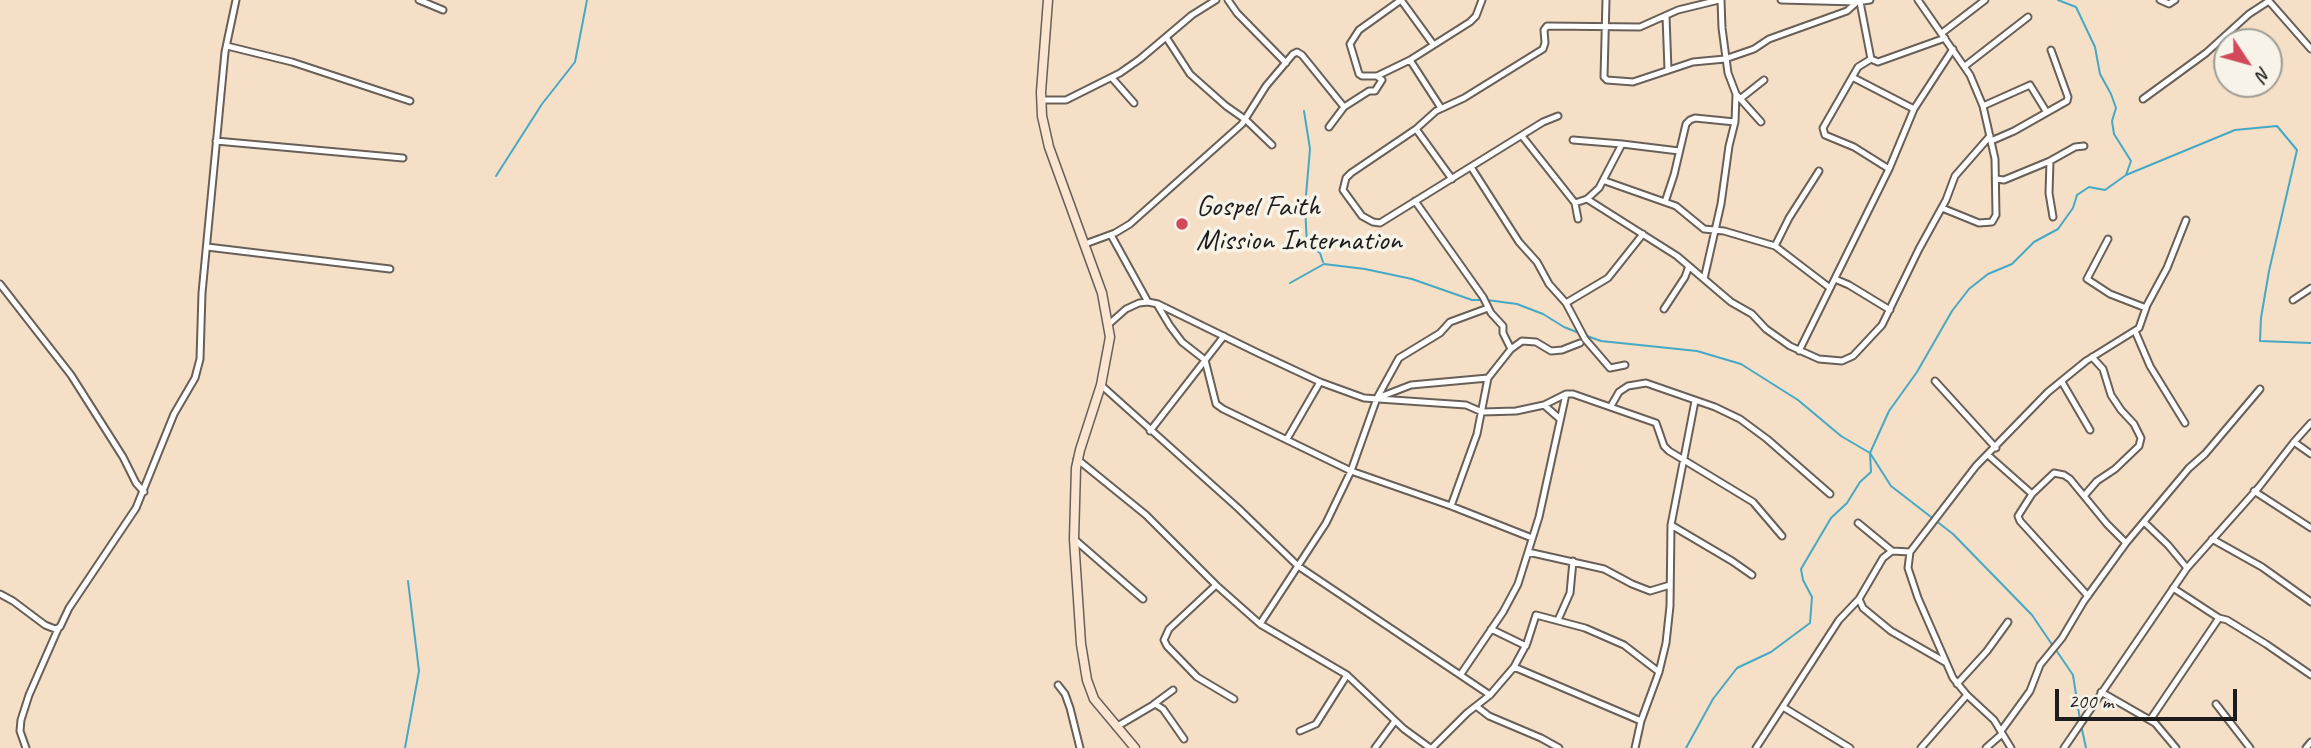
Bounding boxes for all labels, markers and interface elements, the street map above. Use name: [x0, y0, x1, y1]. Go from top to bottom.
north arrow: [2213, 28, 2283, 98]
text: N: [2250, 62, 2277, 86]
place label: Gospel Faith Mission Internation: [1196, 189, 1402, 260]
marker: Gospel Faith Mission Internation: [1174, 216, 1190, 232]
scale bar: [2059, 674, 2241, 718]
text: 200 m: [2068, 688, 2113, 714]

